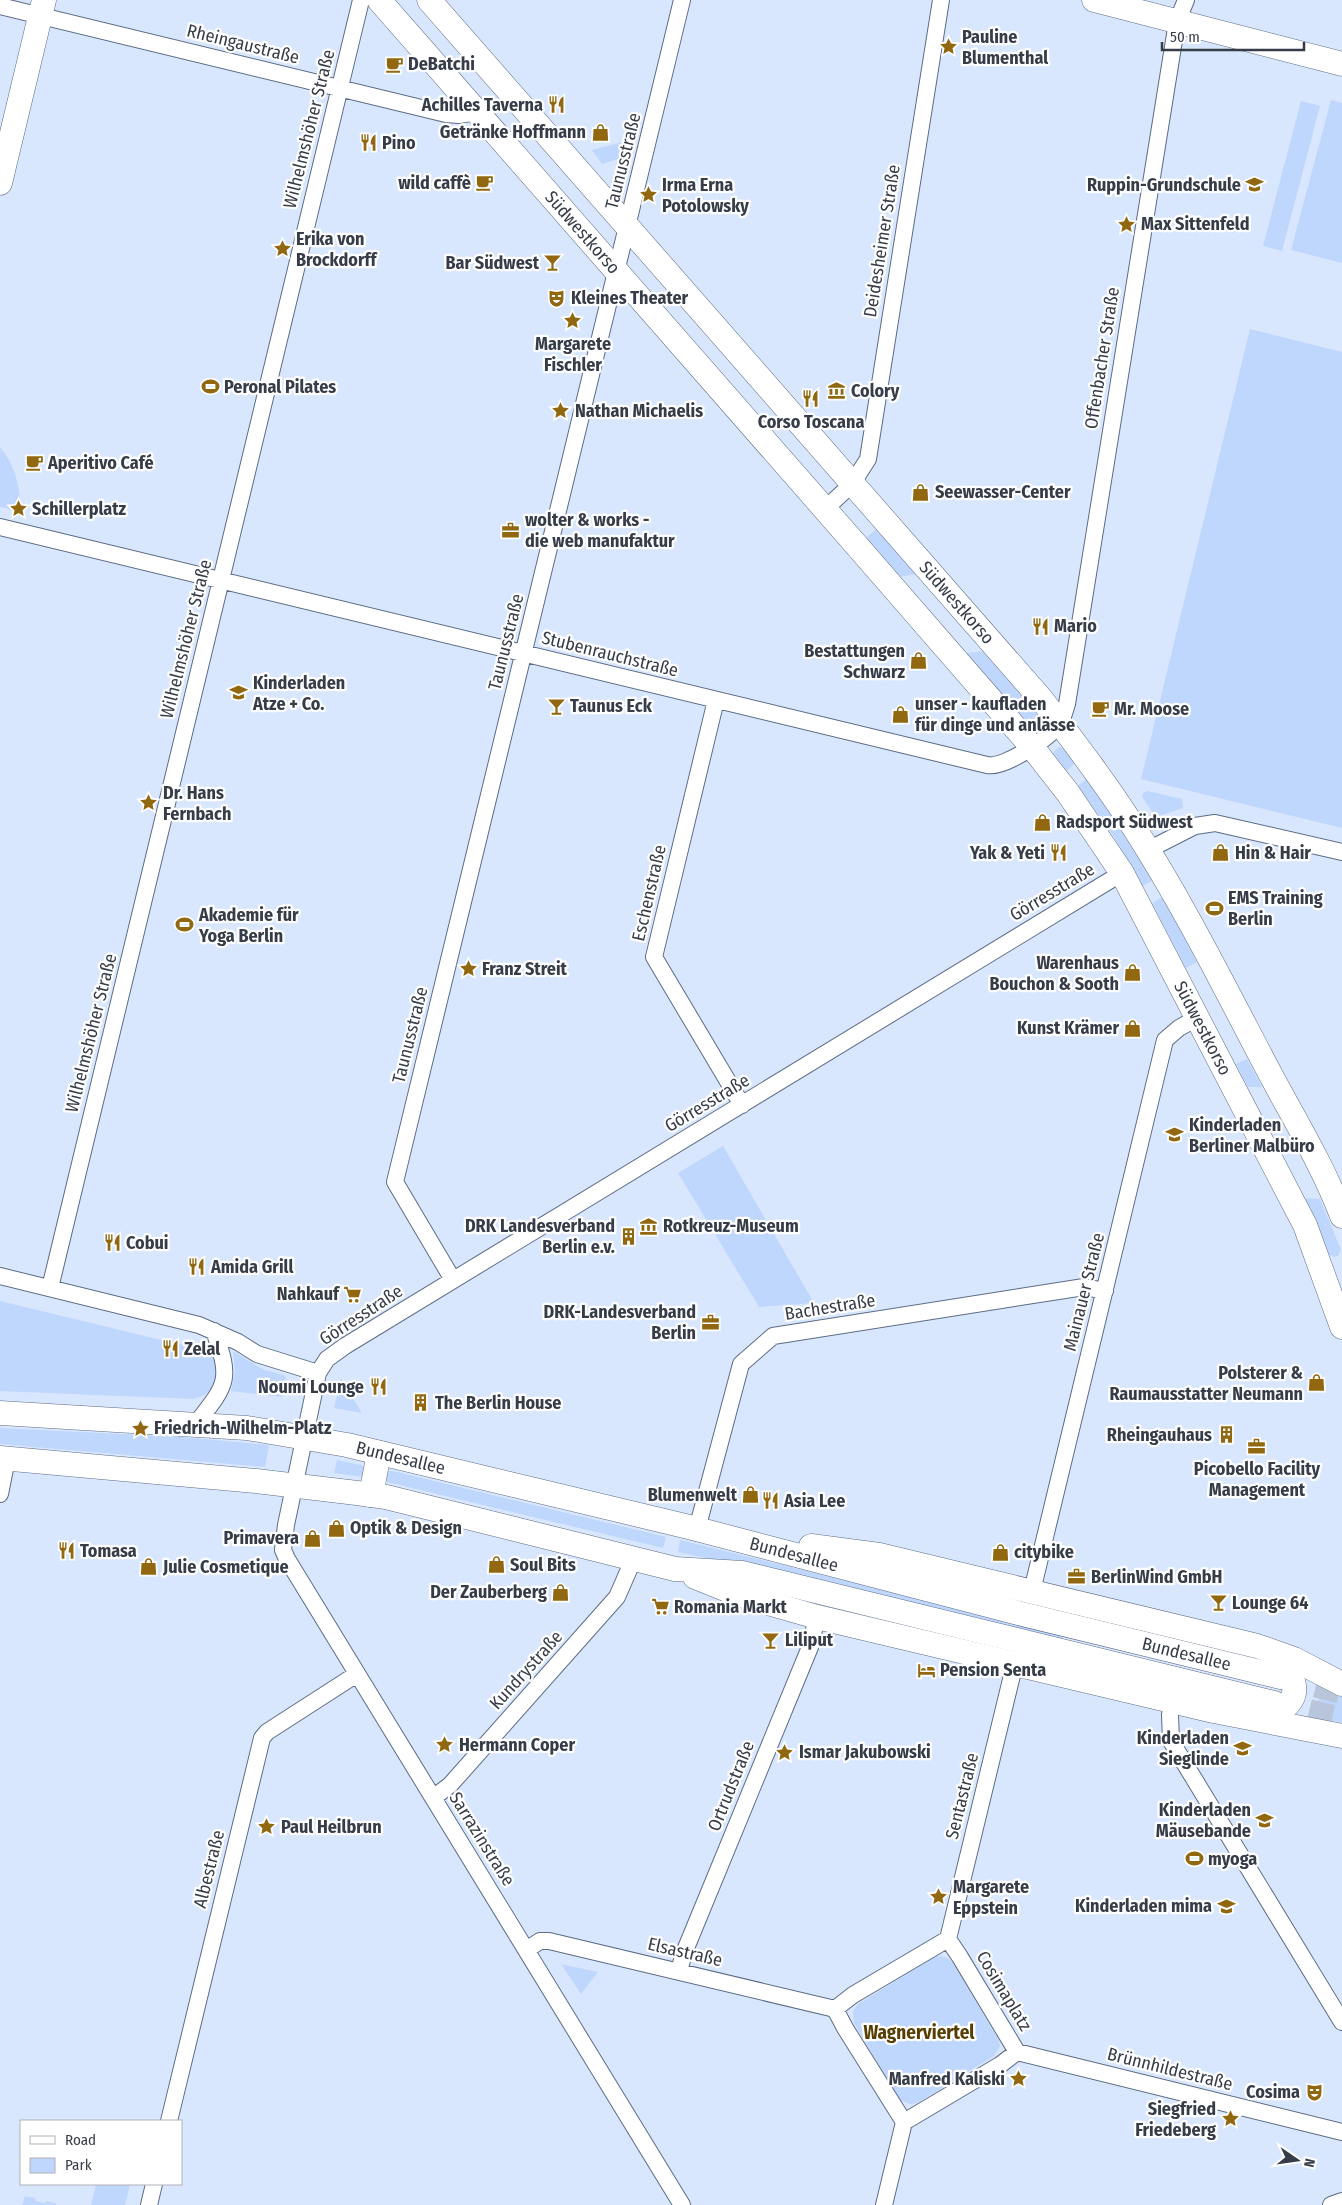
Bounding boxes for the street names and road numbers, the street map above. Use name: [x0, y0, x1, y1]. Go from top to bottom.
street label: Rheingaustraße: [184, 19, 302, 69]
street label: Wilhelmshöher Straße: [279, 47, 339, 211]
street label: Taunusstraße: [600, 110, 646, 212]
street label: Deidesheimer Straße: [859, 163, 905, 319]
street label: Südwestkorso: [540, 186, 625, 279]
street label: Offenbacher Straße: [1080, 285, 1124, 430]
street label: Wilhelmshöher Straße: [156, 557, 216, 721]
street label: Südwestkorso: [914, 557, 999, 649]
street label: Taunusstraße: [483, 591, 529, 693]
street label: Stubenrauchstraße: [539, 626, 681, 682]
street label: Eschenstraße: [627, 843, 671, 943]
street label: Görresstraße: [1006, 858, 1098, 926]
street label: Wilhelmshöher Straße: [61, 951, 121, 1115]
street label: Südwestkorso: [1169, 977, 1236, 1079]
street label: Taunusstraße: [387, 984, 433, 1086]
street label: Görresstraße: [661, 1069, 753, 1137]
street label: Mainauer Straße: [1059, 1230, 1109, 1353]
street label: Görresstraße: [315, 1280, 407, 1350]
street label: Bachestraße: [783, 1289, 877, 1325]
street label: Bundesallee: [354, 1437, 447, 1479]
street label: Bundesallee: [747, 1532, 841, 1577]
street label: Kundrystraße: [485, 1626, 567, 1714]
street label: Bundesallee: [1140, 1633, 1233, 1675]
street label: Ortrudstraße: [703, 1738, 759, 1834]
street label: Sentastraße: [941, 1750, 983, 1842]
street label: Sarrazinstraße: [444, 1788, 520, 1890]
street label: Albestraße: [189, 1828, 229, 1910]
street label: Elsastraße: [646, 1933, 725, 1971]
street label: Cosimaplatz: [972, 1947, 1036, 2035]
street label: Brünnhildestraße: [1105, 2043, 1235, 2095]

